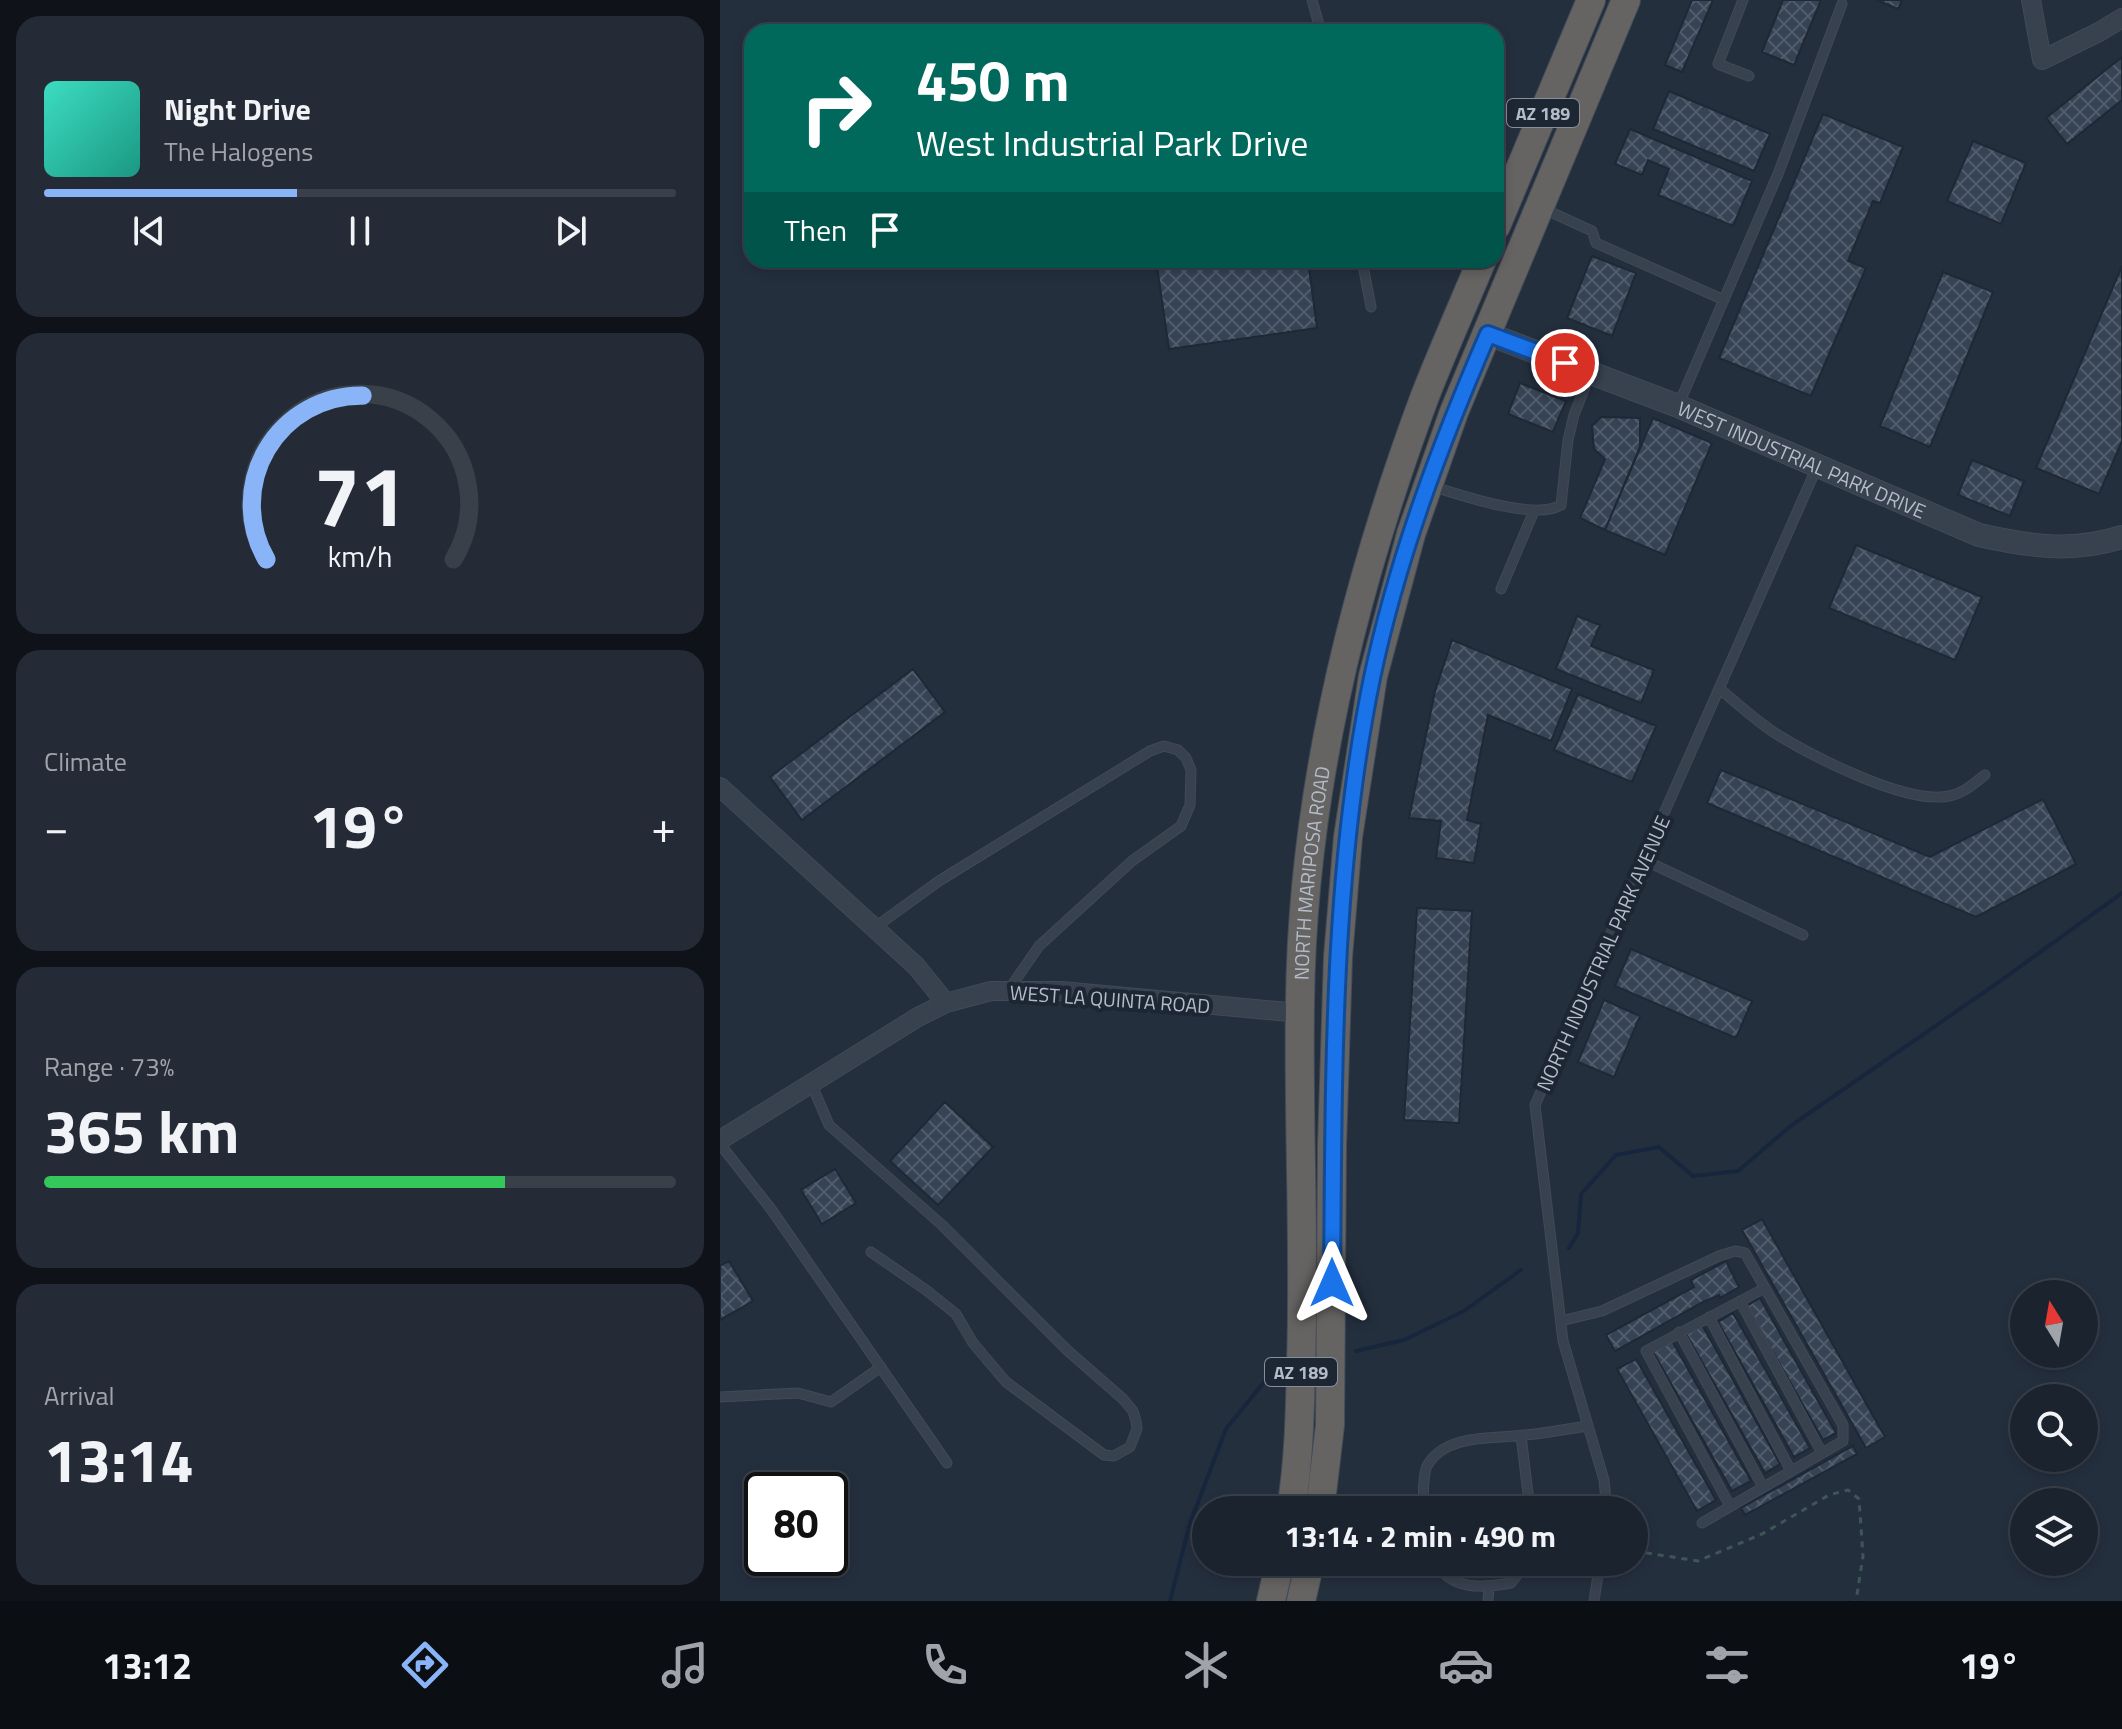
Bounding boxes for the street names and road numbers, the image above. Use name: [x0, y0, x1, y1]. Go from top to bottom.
road number: AZ 189: [1507, 99, 1579, 127]
street label: WEST INDUSTRIAL PARK DRIVE: [1673, 392, 1931, 526]
street label: NORTH MARIPOSA ROAD: [1285, 763, 1338, 981]
street label: NORTH INDUSTRIAL PARK AVENUE: [1528, 810, 1678, 1096]
street label: WEST LA QUINTA ROAD: [1009, 977, 1211, 1021]
road number: AZ 189: [1265, 1358, 1337, 1386]

